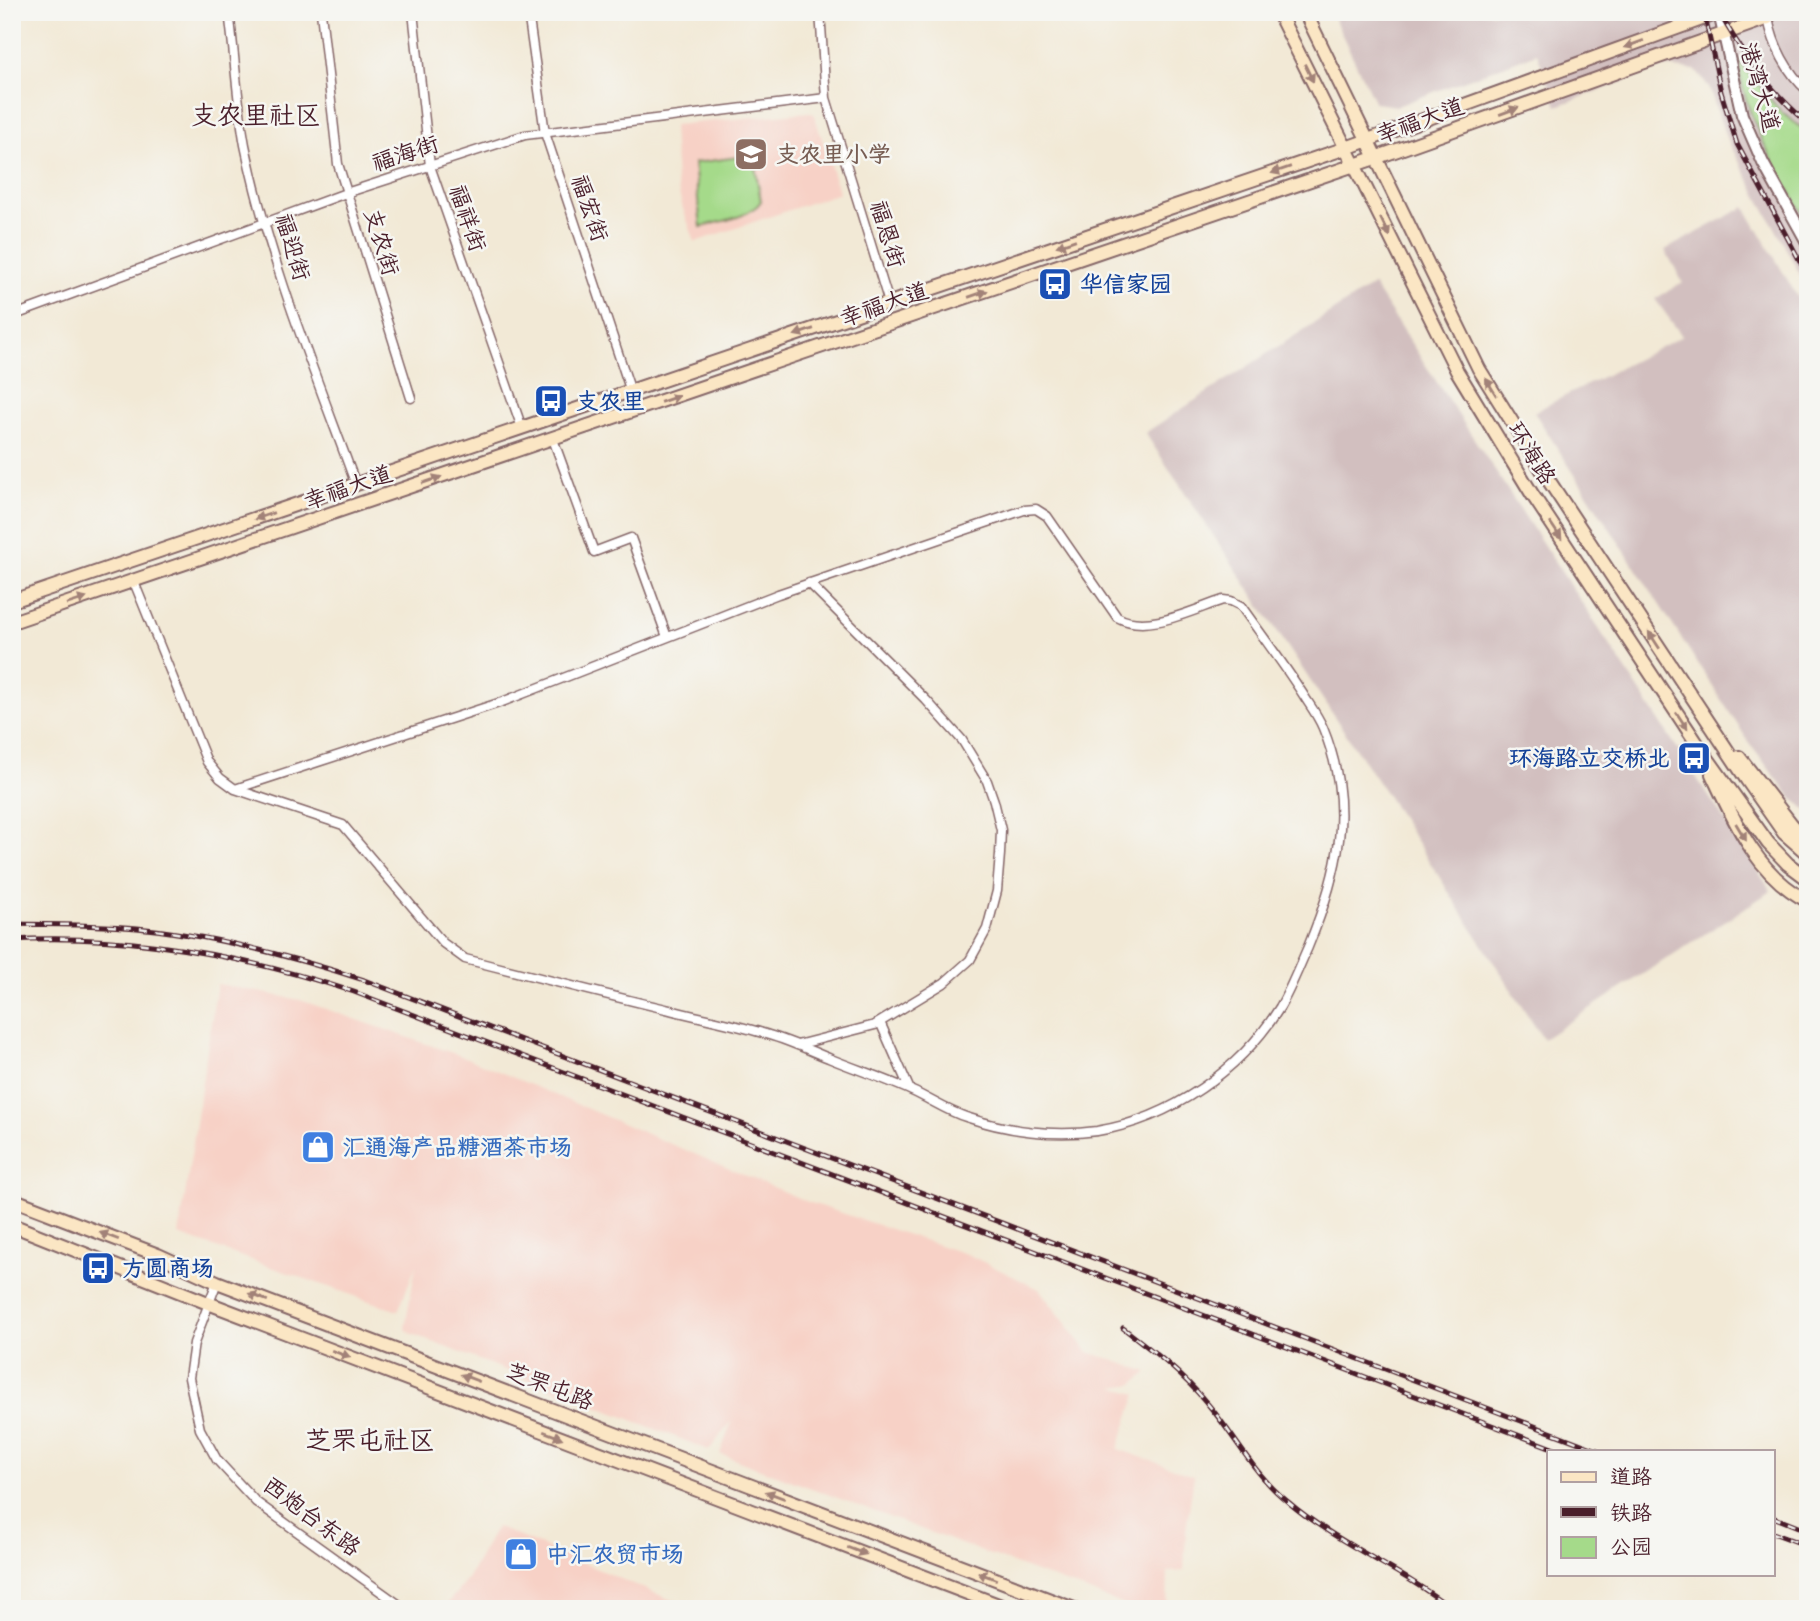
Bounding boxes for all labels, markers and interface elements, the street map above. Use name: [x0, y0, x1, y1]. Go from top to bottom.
street label: 港湾大道: [1727, 37, 1792, 137]
one-way arrow: [1623, 39, 1644, 50]
one-way arrow: [1303, 63, 1314, 83]
street label: 幸福大道: [1370, 85, 1470, 155]
district label: 支农里社区: [191, 92, 321, 138]
one-way arrow: [1498, 105, 1519, 116]
street label: 福海街: [366, 123, 444, 184]
place label: 支农里小学: [776, 134, 891, 175]
school or university icon: 支农里小学: [732, 135, 770, 173]
one-way arrow: [1271, 165, 1292, 176]
street label: 福宏街: [559, 169, 620, 247]
street label: 福祥街: [437, 179, 498, 257]
street label: 福恩街: [858, 195, 917, 273]
street label: 支农街: [352, 203, 411, 281]
street label: 福迎街: [263, 208, 322, 286]
one-way arrow: [1378, 217, 1390, 237]
one-way arrow: [1055, 238, 1076, 249]
place label: 华信家园: [1080, 264, 1172, 305]
bus stop icon: 华信家园: [1036, 265, 1074, 303]
street label: 幸福大道: [834, 270, 934, 339]
one-way arrow: [968, 288, 989, 299]
one-way arrow: [793, 327, 814, 338]
one-way arrow: [1484, 378, 1497, 397]
place label: 支农里: [576, 381, 645, 422]
bus stop icon: 支农里: [532, 382, 570, 420]
one-way arrow: [660, 393, 681, 404]
street label: 环海路: [1496, 413, 1567, 493]
street label: 幸福大道: [298, 453, 398, 522]
one-way arrow: [421, 474, 442, 485]
one-way arrow: [253, 511, 274, 522]
one-way arrow: [1550, 521, 1563, 541]
one-way arrow: [67, 595, 88, 606]
one-way arrow: [1647, 631, 1661, 649]
one-way arrow: [1675, 712, 1689, 730]
place label: 环海路立交桥北: [1509, 738, 1670, 779]
bus stop icon: 环海路立交桥北: [1675, 739, 1713, 777]
one-way arrow: [1734, 822, 1747, 841]
place label: 汇通海产品糖酒茶市场: [342, 1127, 572, 1168]
shop icon: 汇通海产品糖酒茶市场: [299, 1128, 337, 1166]
one-way arrow: [98, 1231, 119, 1242]
place label: 方圆商场: [122, 1248, 214, 1289]
bus stop icon: 方圆商场: [79, 1249, 117, 1287]
one-way arrow: [247, 1292, 268, 1303]
one-way arrow: [330, 1348, 351, 1359]
street label: 芝罘屯路: [500, 1351, 600, 1422]
one-way arrow: [460, 1373, 481, 1384]
district label: 芝罘屯社区: [305, 1417, 435, 1463]
one-way arrow: [543, 1430, 564, 1441]
legend: [1547, 1450, 1774, 1576]
text: 道路: [1610, 1458, 1652, 1496]
street label: 西炮台东路: [253, 1465, 370, 1567]
one-way arrow: [764, 1489, 785, 1500]
text: 铁路: [1610, 1494, 1652, 1532]
text: 公园: [1610, 1528, 1652, 1566]
place label: 中汇农贸市场: [546, 1534, 684, 1575]
shop icon: 中汇农贸市场: [502, 1535, 540, 1573]
one-way arrow: [847, 1546, 868, 1557]
one-way arrow: [976, 1570, 997, 1581]

